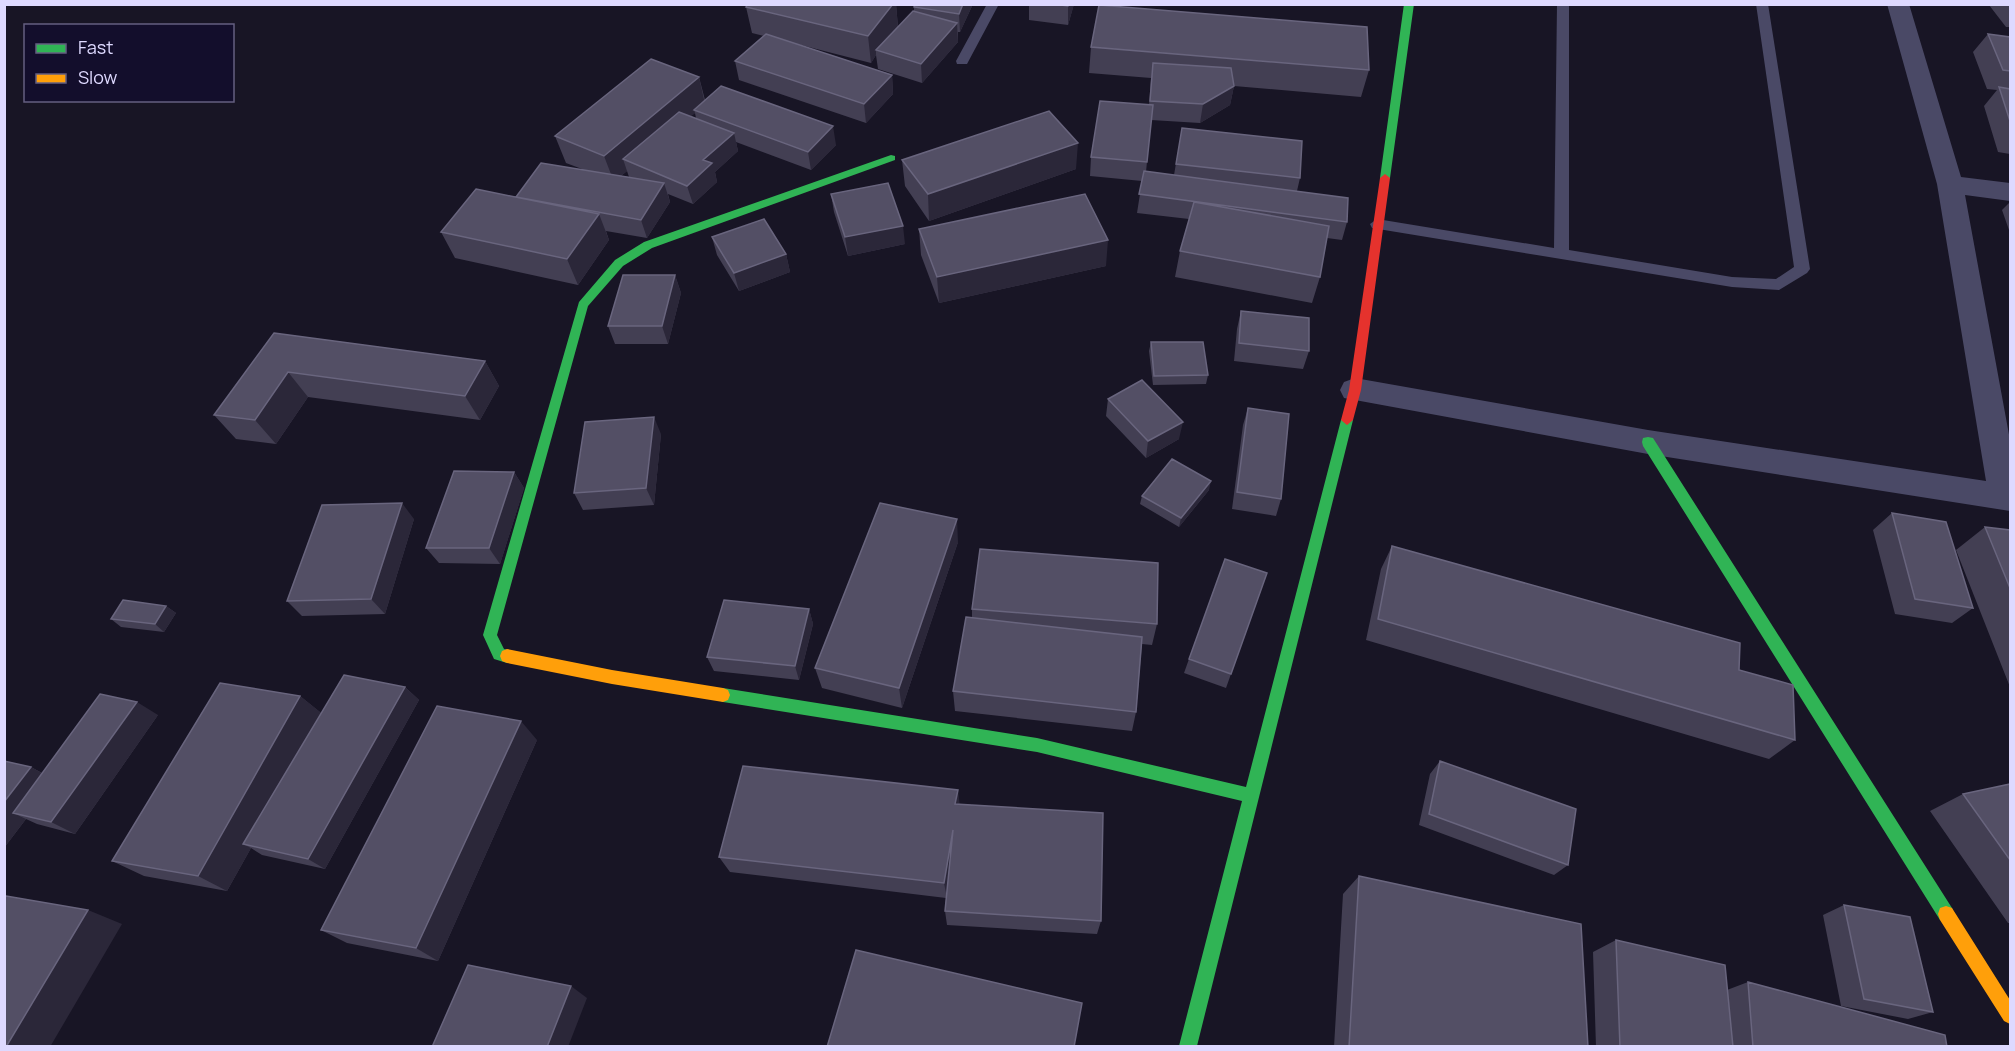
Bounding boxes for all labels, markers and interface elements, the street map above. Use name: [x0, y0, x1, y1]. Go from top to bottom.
legend: [24, 24, 234, 102]
text: Fast: [78, 35, 113, 59]
text: Slow: [78, 65, 118, 89]

